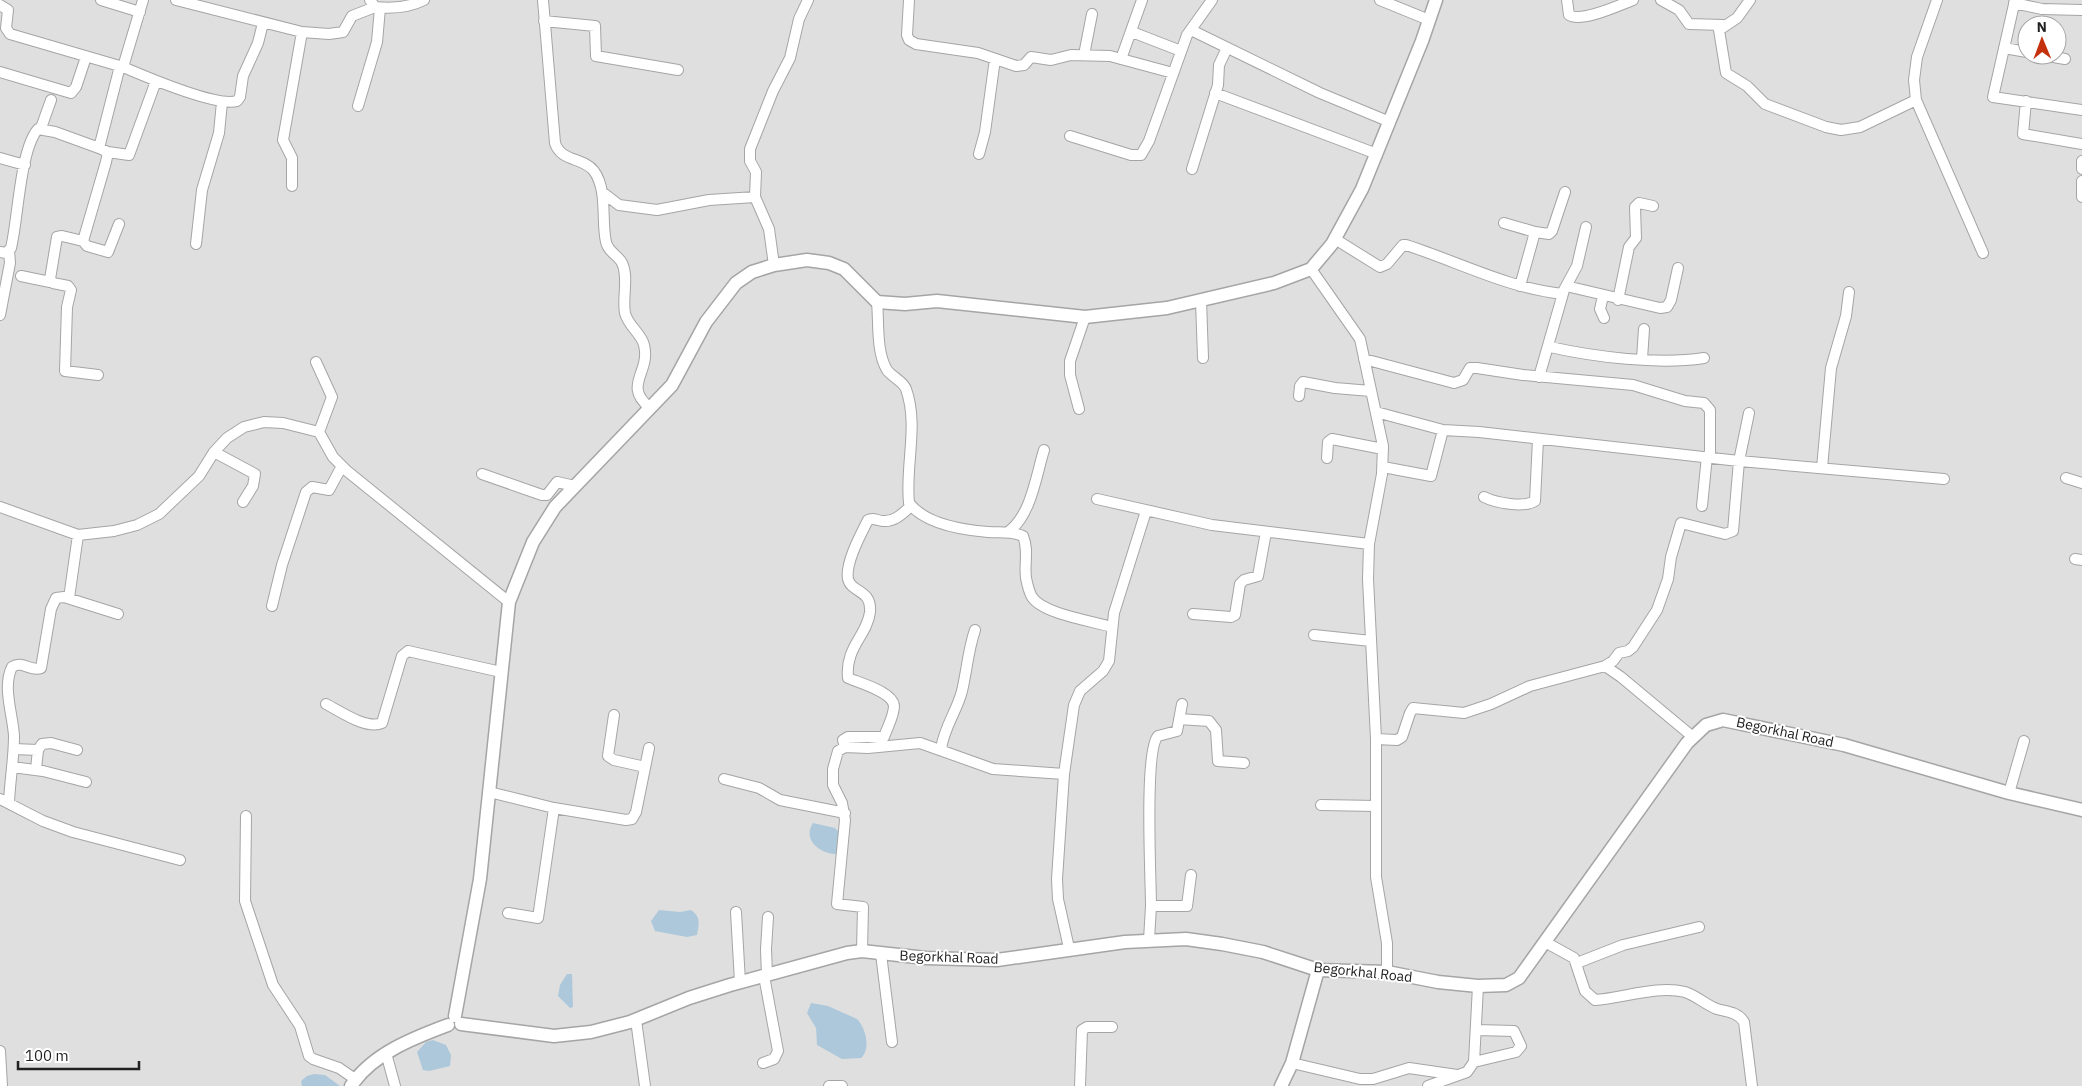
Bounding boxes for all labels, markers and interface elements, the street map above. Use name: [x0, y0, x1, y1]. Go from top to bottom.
north arrow: [2017, 15, 2067, 65]
text: N: [2037, 18, 2047, 36]
street label: Begorkhal Road: [1735, 713, 1835, 751]
street label: Begorkhal Road: [899, 946, 999, 968]
street label: Begorkhal Road: [1313, 958, 1413, 986]
scale bar: [18, 1038, 139, 1070]
text: 100 m: [25, 1046, 69, 1065]

